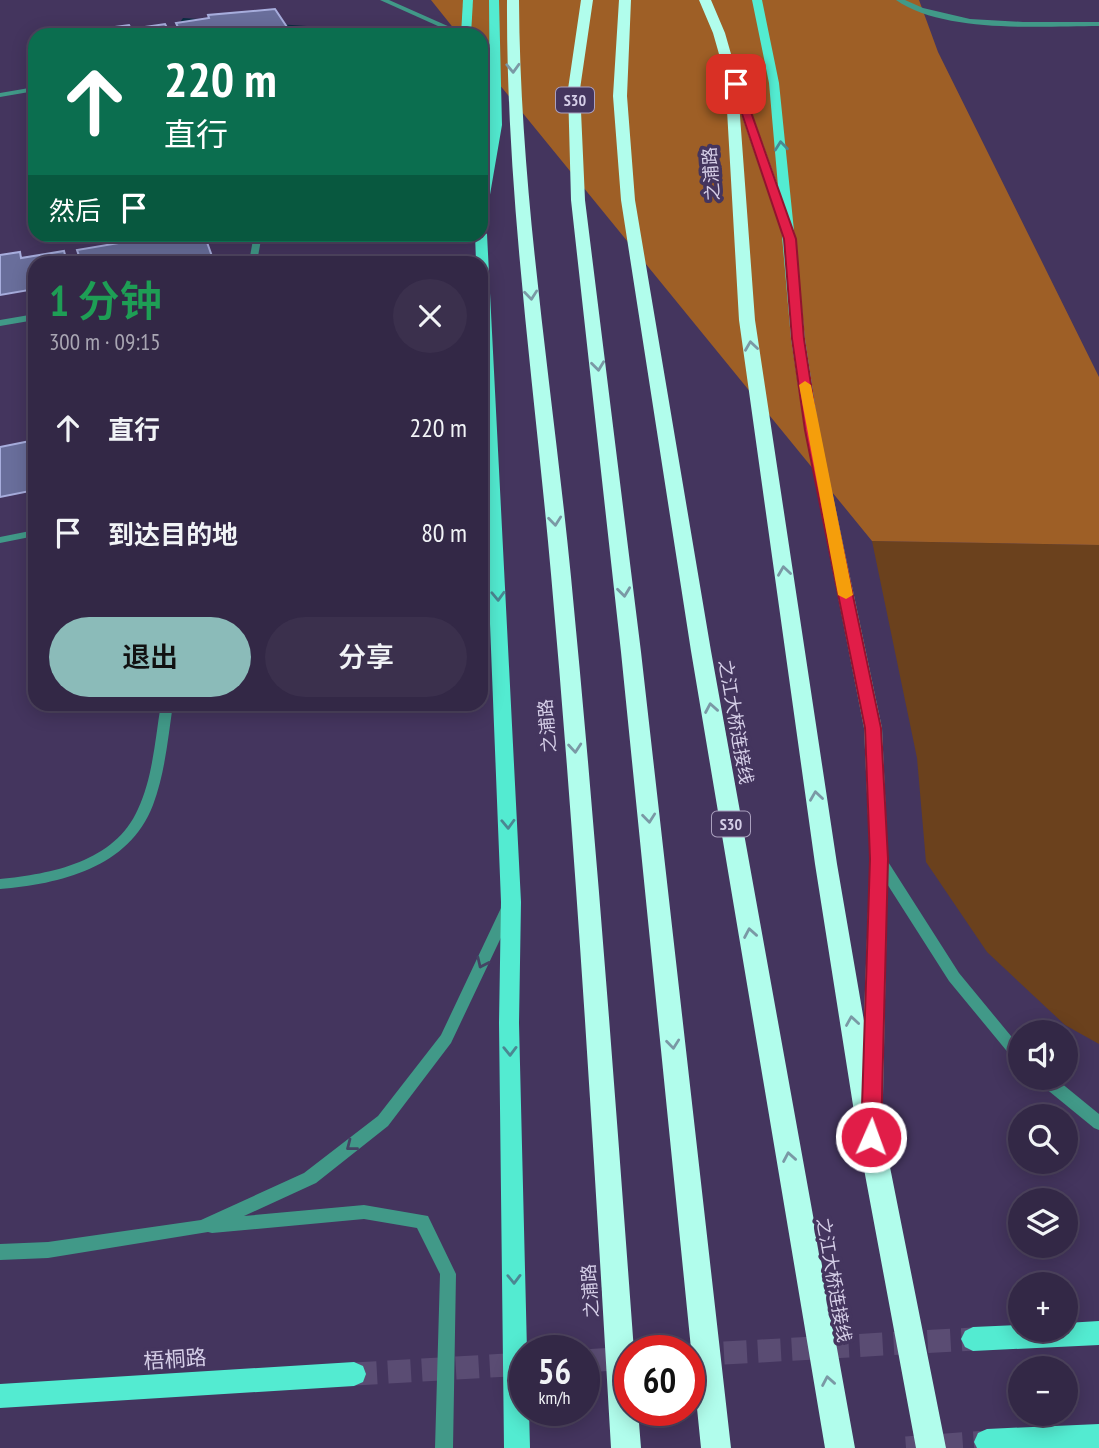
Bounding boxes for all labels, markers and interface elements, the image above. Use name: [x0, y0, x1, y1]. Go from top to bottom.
text: 220 m: [164, 47, 277, 111]
pin: [706, 54, 766, 114]
icon: ahead: [49, 56, 140, 147]
one-way arrow: [506, 63, 521, 74]
icon: arrive: [717, 65, 755, 103]
road number: S30: [556, 88, 594, 113]
text: 直行: [164, 113, 228, 155]
one-way arrow: [773, 140, 788, 152]
street label: 之浦路: [698, 146, 724, 202]
icon: arrive: [115, 189, 153, 227]
text: 然后: [49, 194, 101, 227]
text: 1 分钟: [49, 273, 162, 328]
button: close: [393, 279, 467, 353]
one-way arrow: [523, 290, 538, 301]
text: 300 m · 09:15: [49, 327, 161, 356]
one-way arrow: [744, 340, 759, 352]
one-way arrow: [590, 360, 605, 371]
icon: ahead: [49, 409, 87, 447]
text: 220 m: [409, 411, 467, 444]
text: 直行: [108, 413, 160, 446]
icon: arrive: [49, 514, 87, 552]
text: 80 m: [421, 516, 467, 549]
one-way arrow: [547, 516, 562, 527]
text: 到达目的地: [108, 518, 238, 551]
one-way arrow: [777, 565, 792, 577]
one-way arrow: [616, 586, 631, 597]
one-way arrow: [491, 591, 506, 602]
button: 退出: [49, 617, 251, 697]
button: 分享: [265, 617, 467, 697]
street label: 之江大桥连接线: [714, 658, 758, 786]
street label: 之浦路: [533, 698, 561, 754]
one-way arrow: [704, 702, 719, 714]
one-way arrow: [567, 743, 582, 754]
one-way arrow: [809, 790, 824, 802]
road number: S30: [712, 811, 750, 836]
one-way arrow: [641, 812, 656, 824]
one-way arrow: [500, 818, 515, 829]
one-way arrow: [743, 927, 758, 938]
one-way arrow: [476, 956, 490, 969]
one-way arrow: [845, 1015, 860, 1027]
map controls: [1008, 1020, 1078, 1426]
button: sound: [1008, 1020, 1078, 1090]
one-way arrow: [665, 1038, 680, 1050]
one-way arrow: [502, 1046, 517, 1057]
position arrow: [834, 1100, 908, 1174]
button: search: [1008, 1104, 1078, 1174]
one-way arrow: [346, 1137, 359, 1150]
one-way arrow: [782, 1151, 797, 1163]
button: layers: [1008, 1188, 1078, 1258]
street label: 之江大桥连接线: [812, 1216, 856, 1344]
street label: 之浦路: [577, 1263, 603, 1319]
button: +: [1008, 1272, 1078, 1342]
one-way arrow: [506, 1273, 521, 1284]
speed limit sign: 60: [614, 1335, 705, 1426]
street label: 梧桐路: [143, 1343, 207, 1375]
text: 56: [538, 1348, 571, 1394]
button: −: [1008, 1356, 1078, 1426]
one-way arrow: [821, 1375, 836, 1387]
text: km/h: [539, 1386, 570, 1409]

